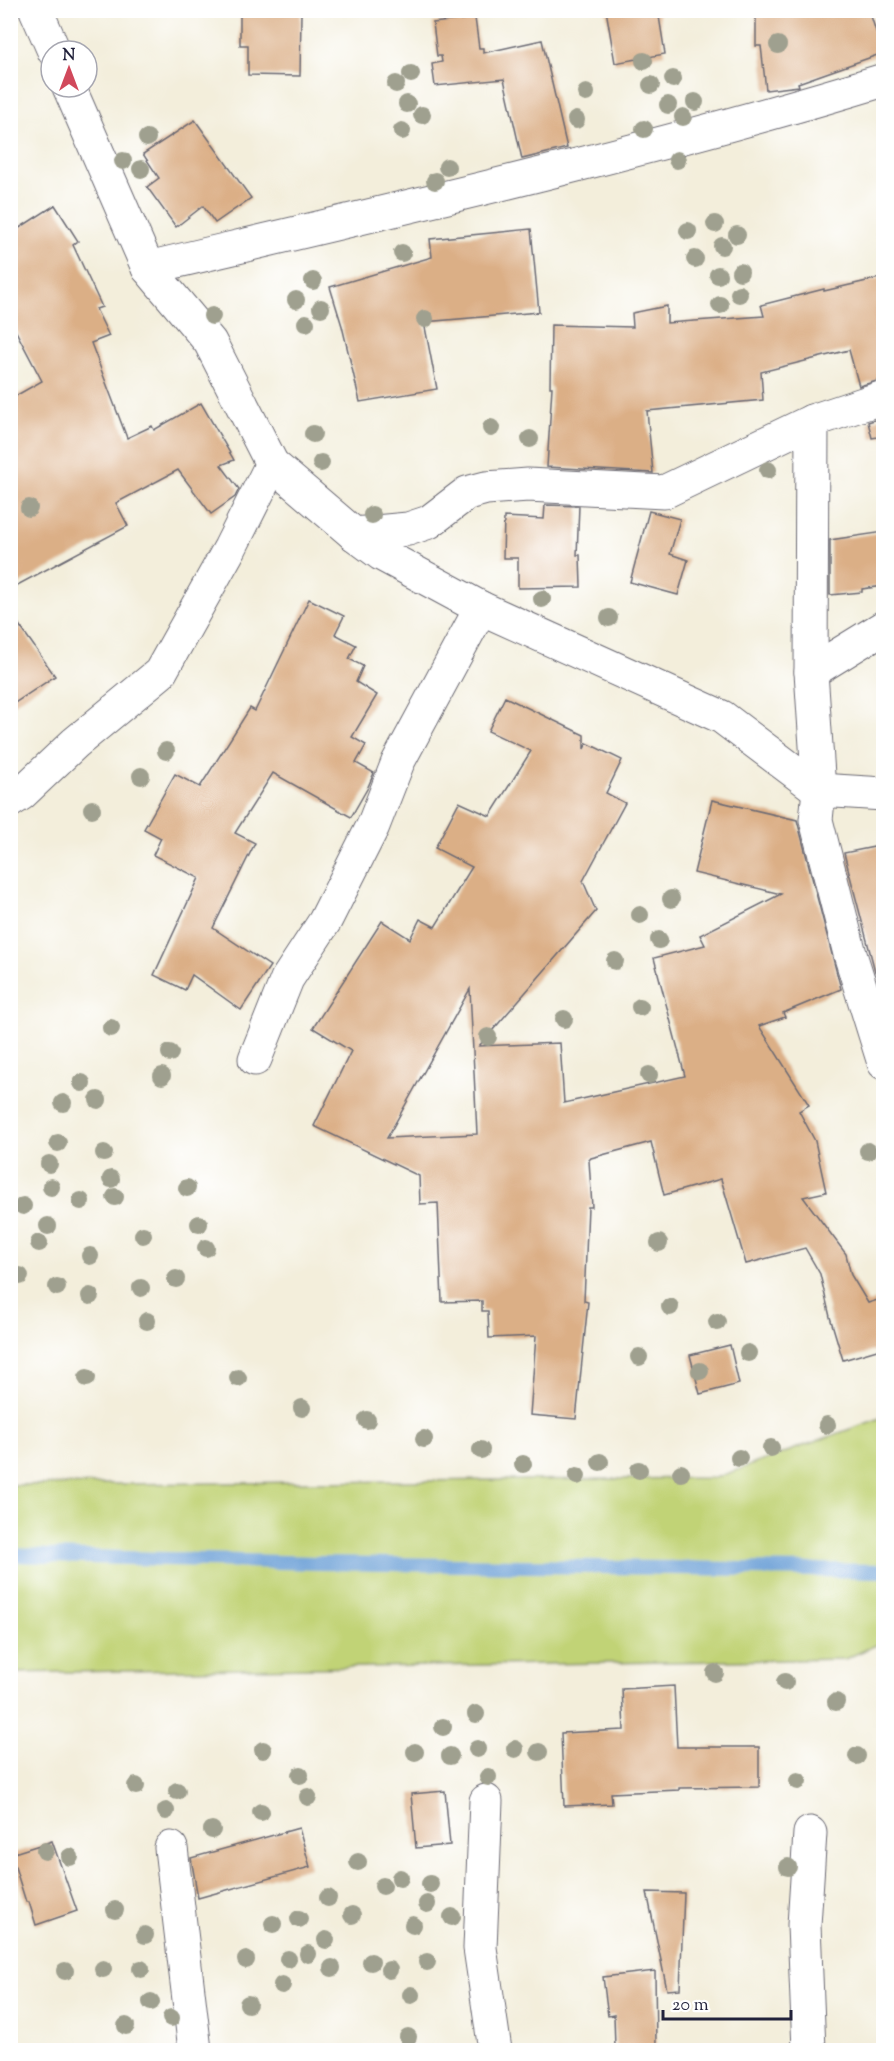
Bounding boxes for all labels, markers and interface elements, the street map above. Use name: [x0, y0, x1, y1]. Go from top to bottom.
north arrow: [39, 39, 99, 99]
text: N: [63, 45, 76, 68]
scale bar: [663, 1983, 790, 2021]
text: 20 m: [672, 1993, 709, 2019]

